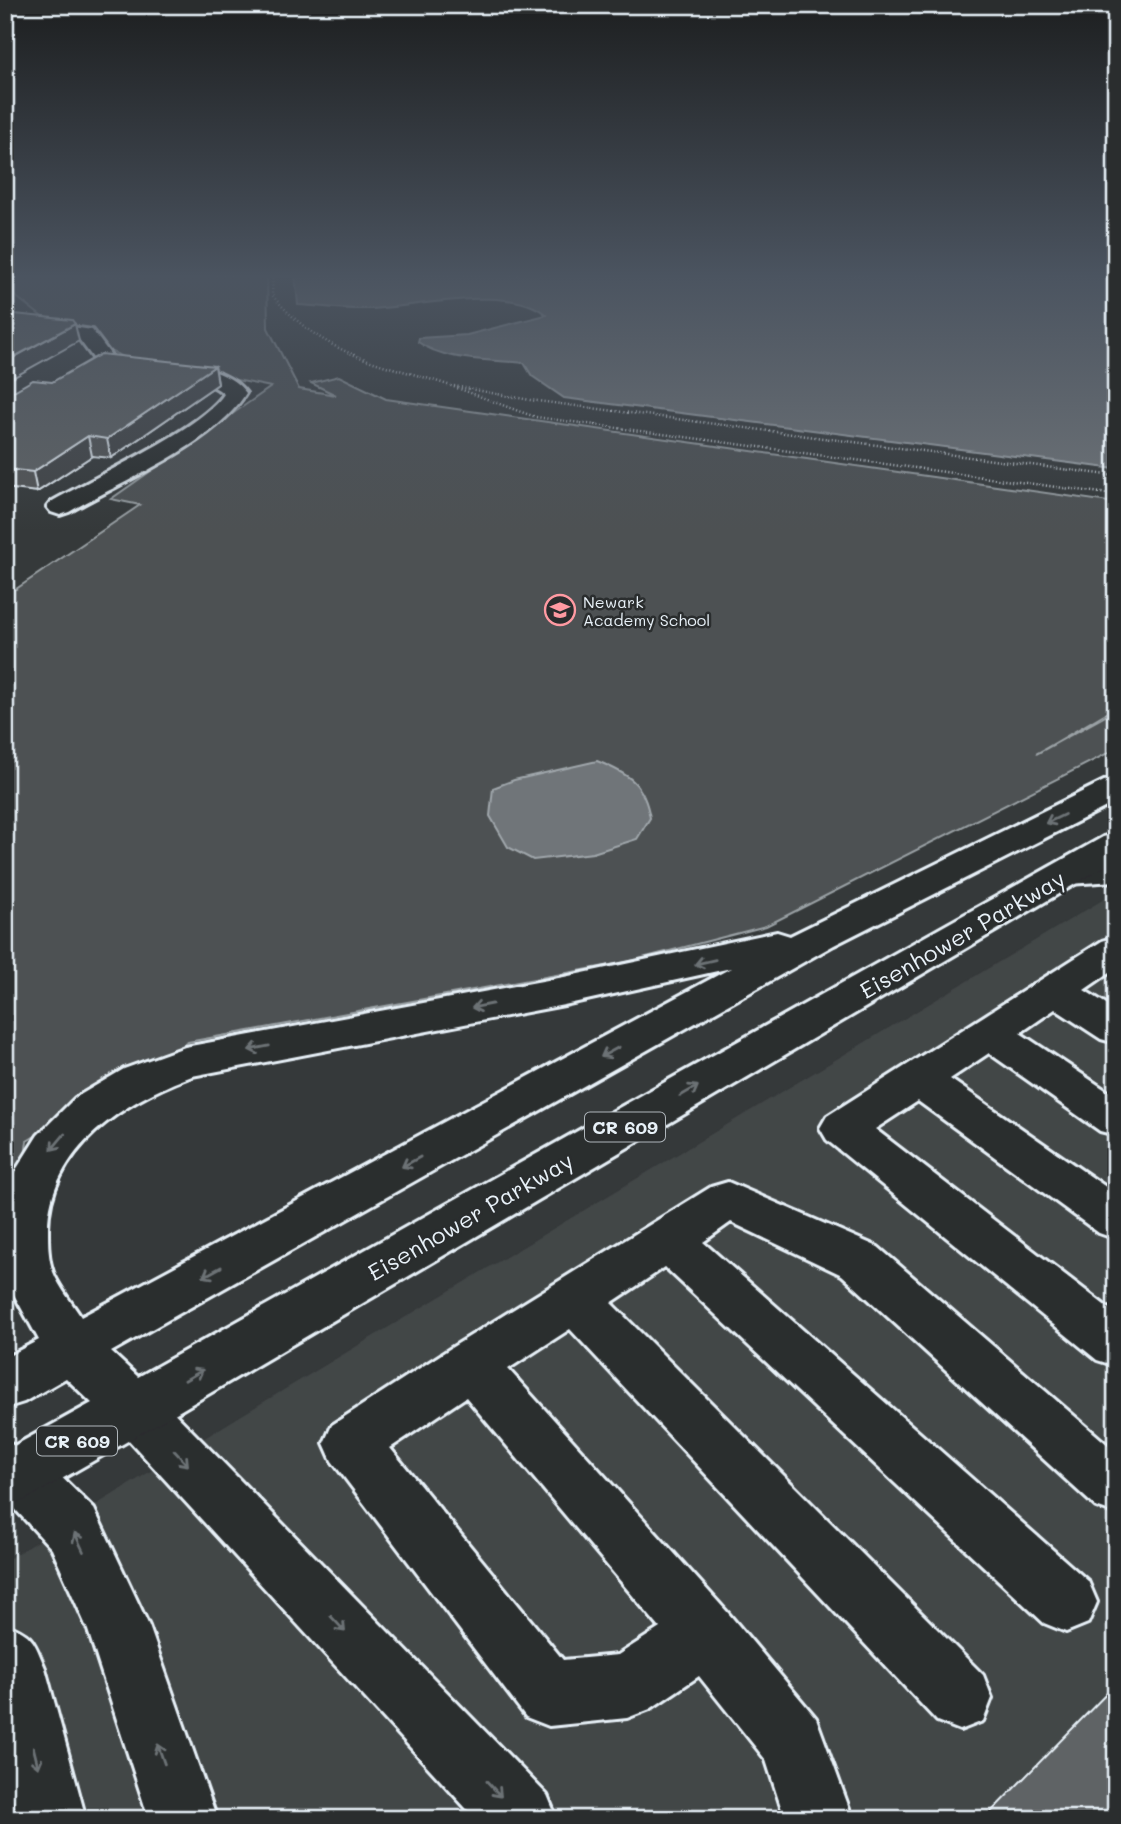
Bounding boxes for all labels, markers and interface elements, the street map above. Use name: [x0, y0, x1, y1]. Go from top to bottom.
place label: Newark Academy School: [583, 591, 710, 630]
school or university icon: Newark Academy School: [543, 593, 577, 627]
one-way arrow: [1045, 812, 1066, 826]
street label: Eisenhower Parkway: [854, 863, 1070, 1005]
one-way arrow: [694, 955, 717, 969]
one-way arrow: [471, 1000, 494, 1013]
one-way arrow: [248, 1042, 271, 1055]
one-way arrow: [600, 1046, 621, 1059]
one-way arrow: [678, 1084, 698, 1098]
road number: CR 609: [585, 1112, 665, 1142]
one-way arrow: [50, 1133, 66, 1151]
street label: Eisenhower Parkway: [362, 1145, 578, 1287]
one-way arrow: [401, 1155, 421, 1169]
one-way arrow: [202, 1265, 222, 1279]
one-way arrow: [183, 1368, 203, 1382]
road number: CR 609: [37, 1426, 117, 1456]
one-way arrow: [173, 1449, 190, 1466]
one-way arrow: [72, 1532, 85, 1553]
one-way arrow: [329, 1615, 346, 1632]
one-way arrow: [154, 1743, 167, 1765]
one-way arrow: [30, 1746, 43, 1769]
one-way arrow: [486, 1780, 503, 1797]

